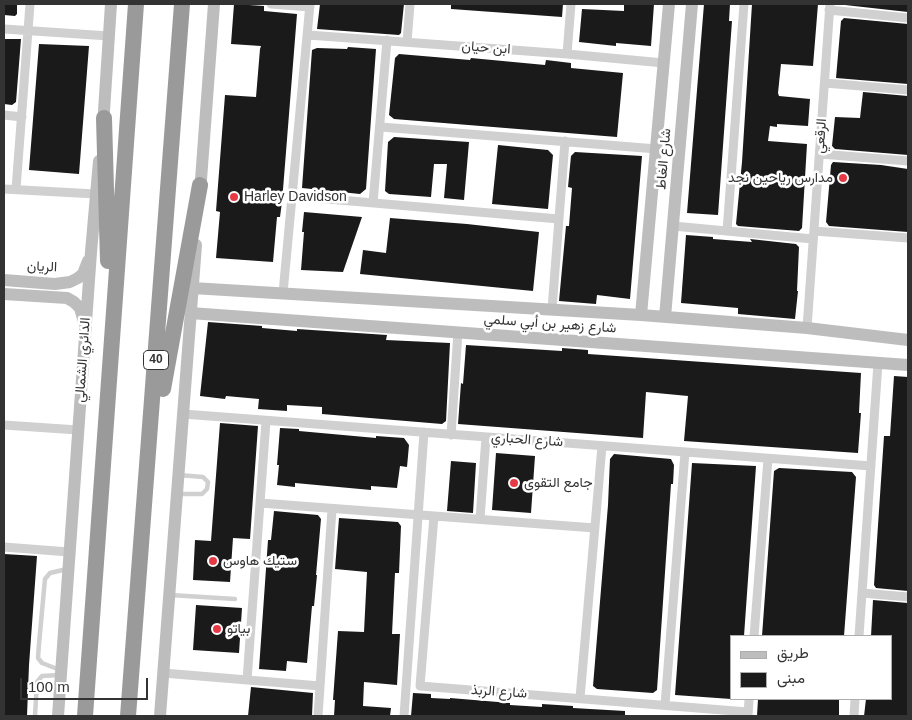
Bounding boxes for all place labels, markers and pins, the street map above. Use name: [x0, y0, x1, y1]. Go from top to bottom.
place label: مدارس رياحين نجد: [728, 170, 833, 186]
marker: مدارس رياحين نجد: [837, 172, 849, 184]
place label: Harley Davidson: [244, 189, 347, 205]
marker: Harley Davidson: [228, 191, 240, 203]
place label: جامع التقوى: [524, 475, 593, 491]
marker: جامع التقوى: [508, 477, 520, 489]
place label: ستيك هاوس: [223, 553, 297, 569]
marker: ستيك هاوس: [207, 555, 219, 567]
place label: بياتو: [227, 621, 250, 637]
marker: بياتو: [211, 623, 223, 635]

